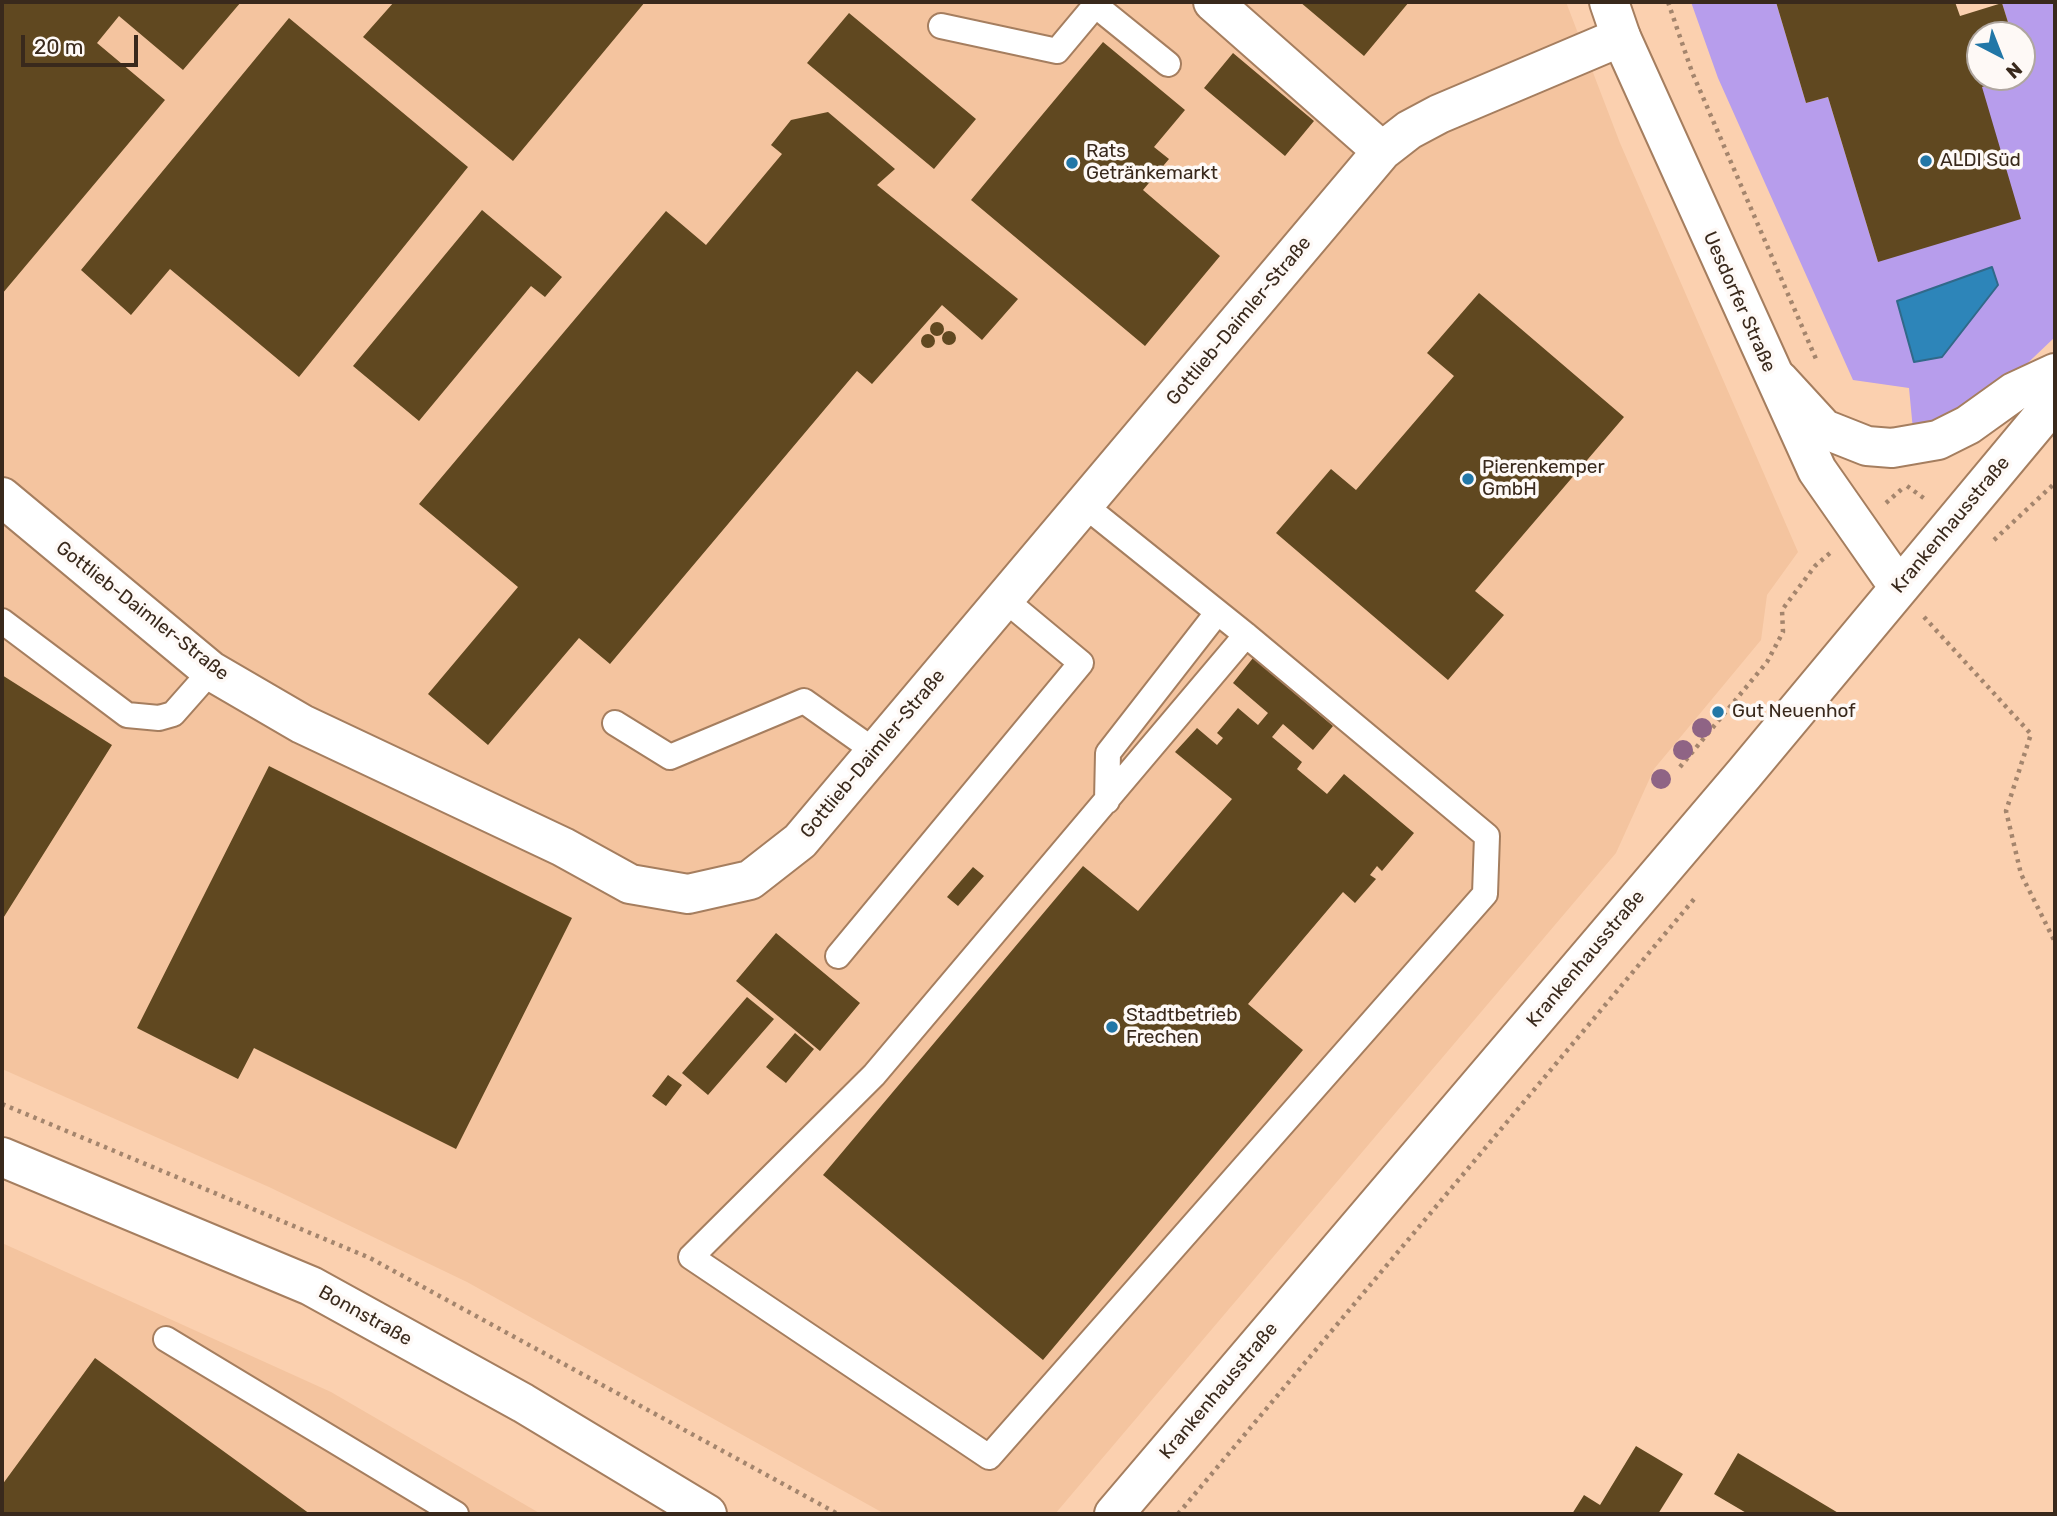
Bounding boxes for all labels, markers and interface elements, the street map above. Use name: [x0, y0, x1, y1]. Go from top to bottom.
scale bar: [24, 21, 142, 65]
north arrow: [1966, 21, 2036, 91]
text: 20 m: [34, 34, 83, 59]
text: N: [2001, 57, 2027, 84]
place label: Rats Getränkemarkt: [1086, 141, 1218, 185]
place label: ALDI Süd: [1940, 150, 2021, 172]
marker: ALDI Süd: [1918, 153, 1934, 169]
marker: Rats Getränkemarkt: [1064, 155, 1080, 171]
street label: Uesdorfer Straße: [1698, 228, 1780, 376]
street label: Gottlieb-Daimler-Straße: [1162, 232, 1316, 410]
street label: Krankenhausstraße: [1887, 452, 2015, 598]
place label: Pierenkemper GmbH: [1482, 457, 1605, 501]
marker: Pierenkemper GmbH: [1460, 471, 1476, 487]
street label: Gottlieb-Daimler-Straße: [51, 536, 233, 686]
street label: Gottlieb-Daimler-Straße: [796, 665, 950, 843]
place label: Gut Neuenhof: [1732, 701, 1856, 723]
marker: Gut Neuenhof: [1710, 704, 1726, 720]
street label: Krankenhausstraße: [1522, 886, 1650, 1032]
place label: Stadtbetrieb Frechen: [1126, 1005, 1238, 1049]
marker: Stadtbetrieb Frechen: [1104, 1019, 1120, 1035]
street label: Bonnstraße: [314, 1281, 416, 1351]
street label: Krankenhausstraße: [1155, 1318, 1283, 1464]

